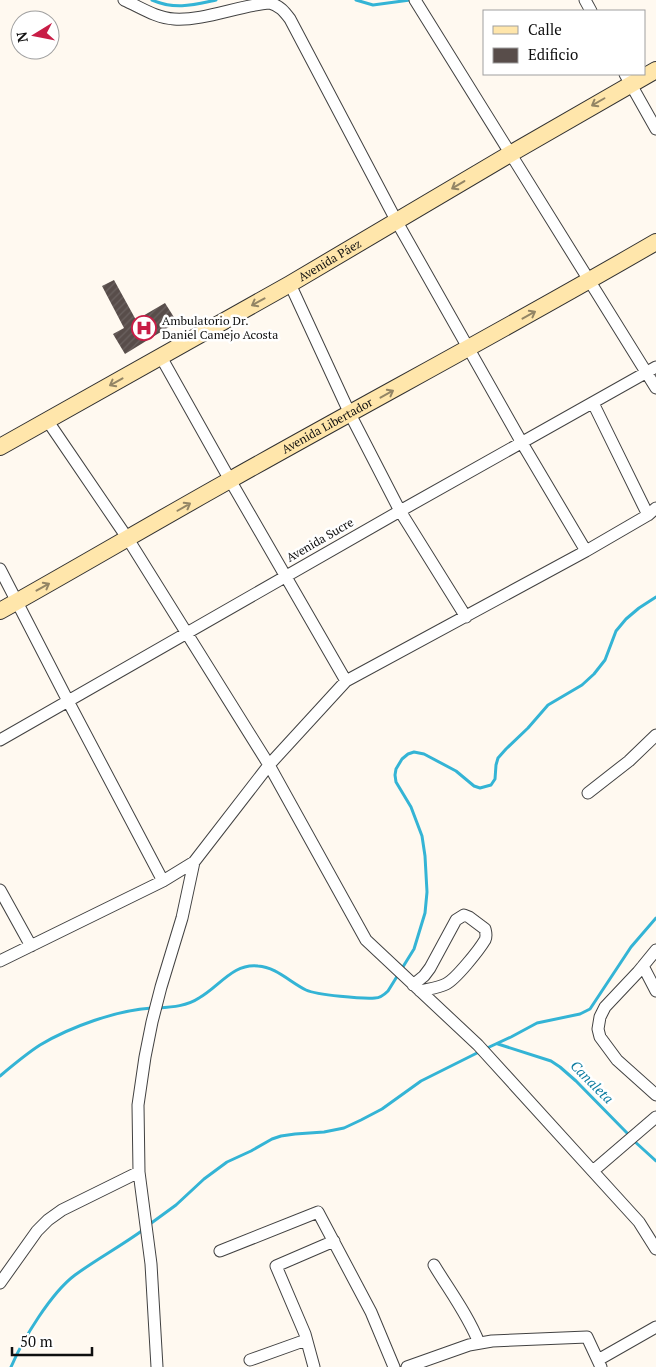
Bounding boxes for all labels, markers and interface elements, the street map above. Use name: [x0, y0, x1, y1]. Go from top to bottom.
north arrow: [10, 10, 60, 60]
legend: [483, 10, 646, 75]
text: Calle: [528, 19, 562, 39]
text: N: [11, 30, 32, 44]
text: Edificio: [528, 44, 578, 64]
one-way arrow: [592, 98, 606, 108]
one-way arrow: [452, 180, 466, 190]
street label: Avenida Páez: [295, 235, 364, 284]
one-way arrow: [251, 298, 265, 308]
one-way arrow: [522, 309, 536, 319]
place label: Ambulatorio Dr. Daniel Camejo Acosta: [162, 313, 278, 342]
hospital icon: Ambulatorio Dr. Daniel Camejo Acosta: [131, 315, 157, 341]
one-way arrow: [109, 377, 123, 387]
one-way arrow: [379, 388, 394, 398]
street label: Avenida Libertador: [279, 394, 375, 457]
one-way arrow: [176, 501, 190, 511]
street label: Avenida Sucre: [283, 514, 356, 565]
one-way arrow: [35, 582, 50, 592]
water label: Canaleta: [567, 1056, 618, 1107]
scale bar: [12, 1324, 92, 1356]
text: 50 m: [20, 1331, 53, 1351]

